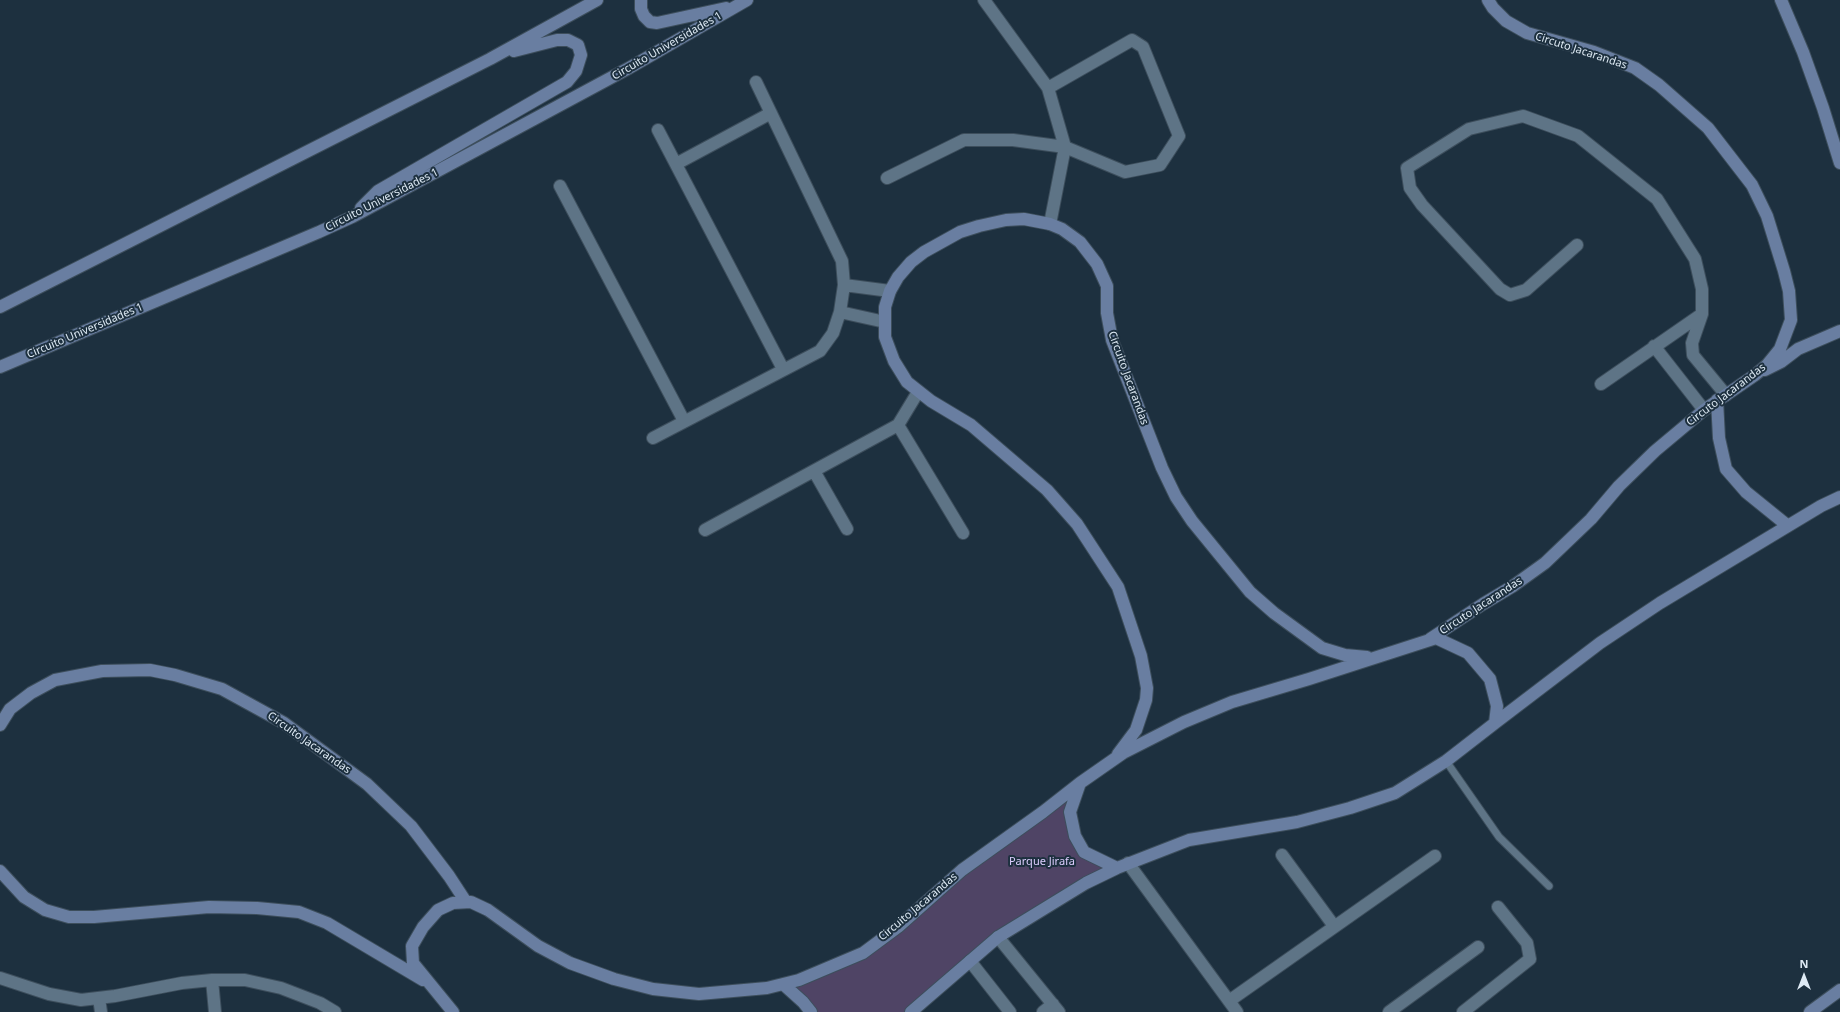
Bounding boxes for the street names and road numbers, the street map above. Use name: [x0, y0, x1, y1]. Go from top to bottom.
street label: Circuito Universidades 1: [610, 9, 724, 83]
street label: Circuto Jacarandas: [1533, 30, 1629, 72]
street label: Circuito Universidades 1: [323, 166, 441, 234]
street label: Circuito Universidades 1: [25, 301, 145, 361]
street label: Circuito Jacarandas: [1105, 329, 1151, 427]
street label: Circuto Jacarandas: [1684, 361, 1768, 429]
street label: Circuto Jacarandas: [1437, 574, 1525, 638]
street label: Circuito Jacarandas: [265, 709, 353, 777]
street label: Circuito Jacarandas: [876, 870, 960, 944]

